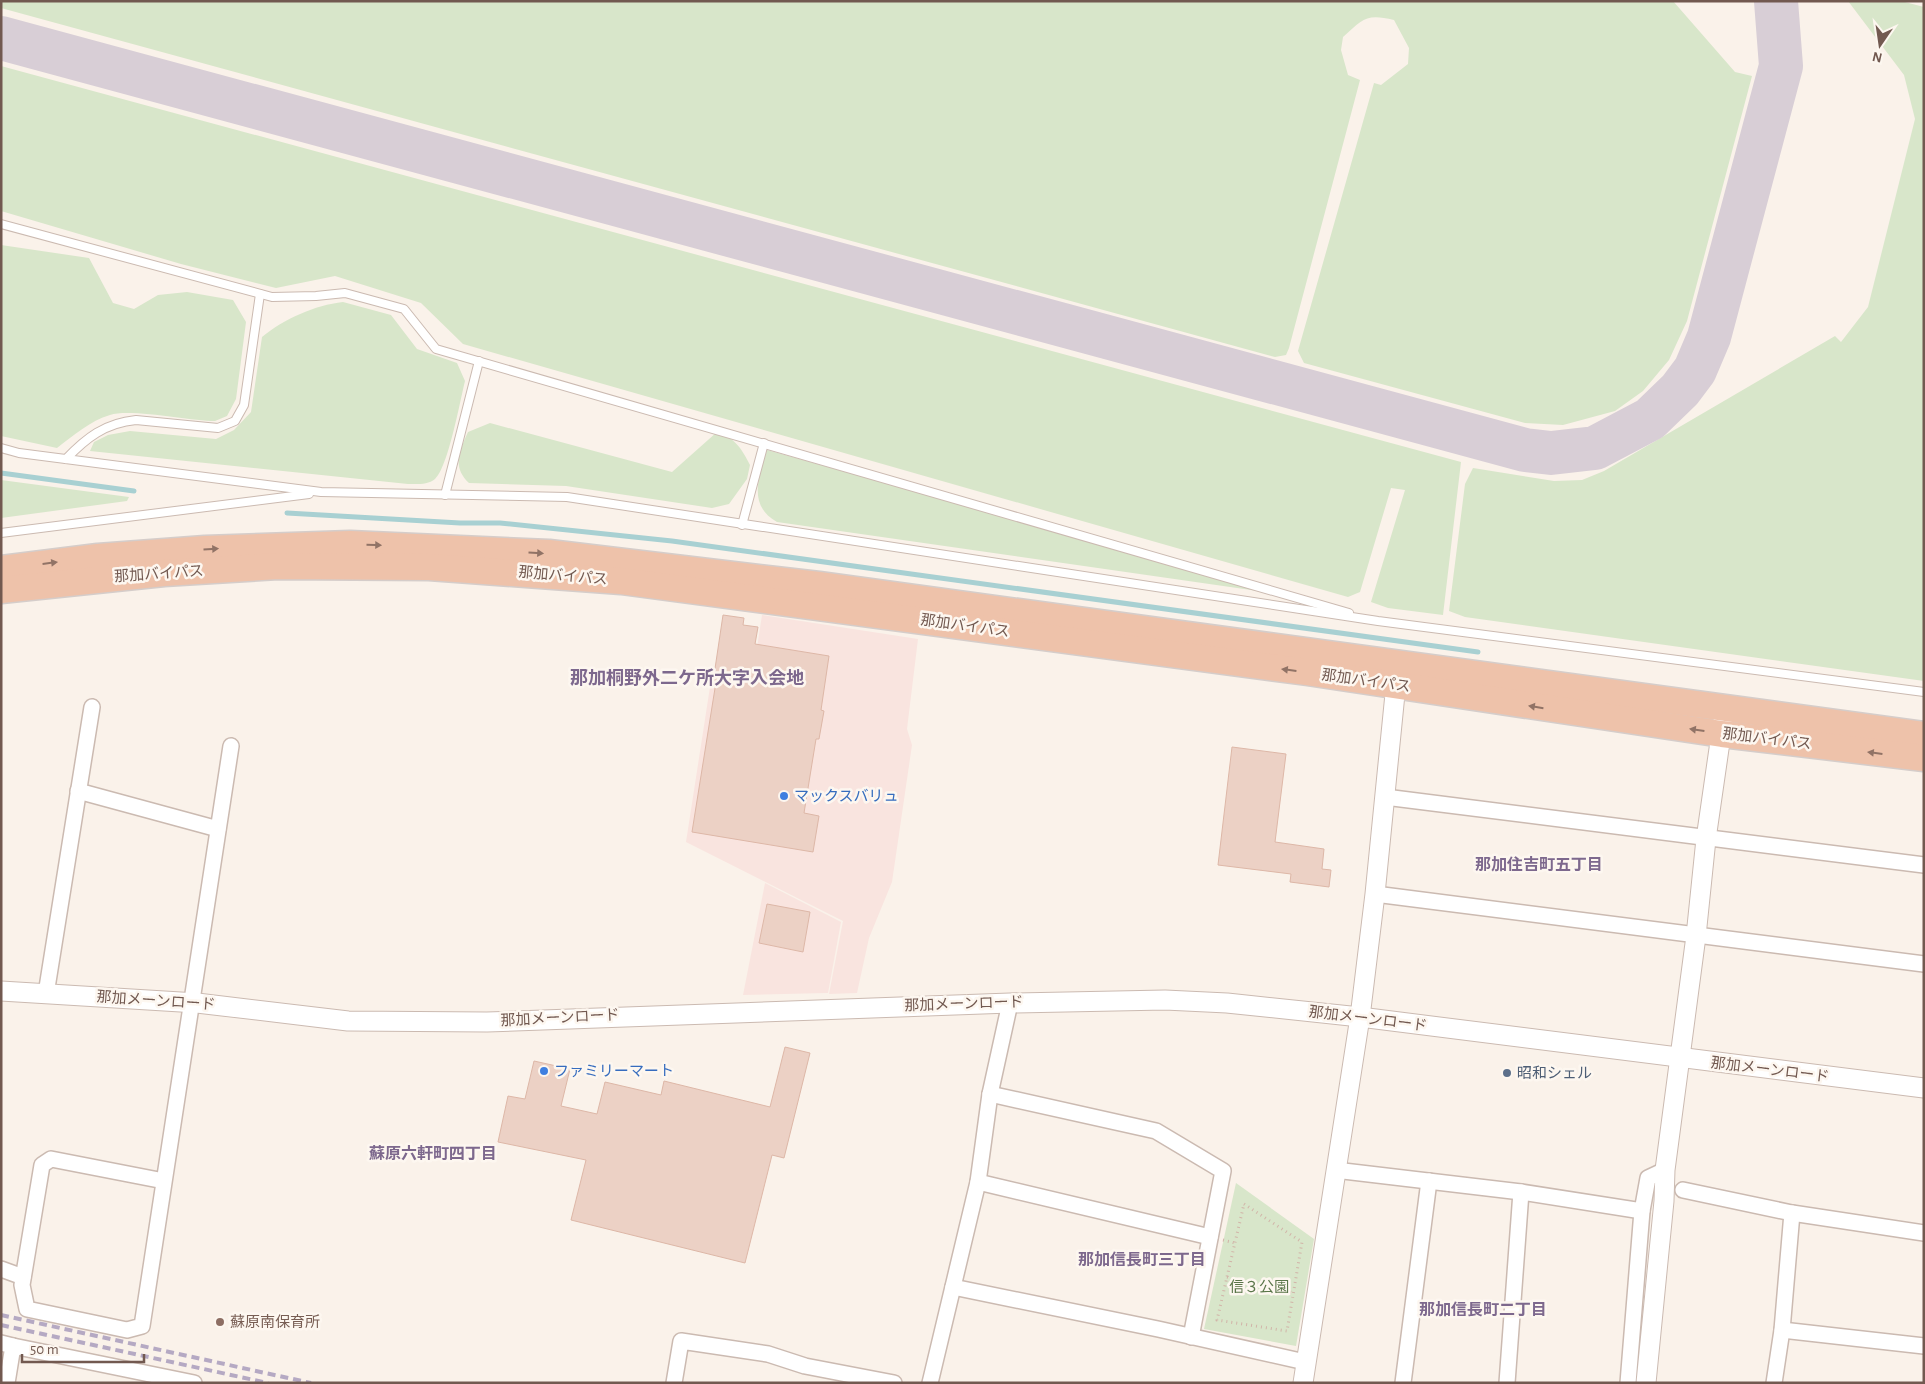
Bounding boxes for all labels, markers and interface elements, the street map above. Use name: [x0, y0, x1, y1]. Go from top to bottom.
north arrow: [1855, 20, 1905, 70]
text: N: [1871, 49, 1884, 65]
one-way arrow: [366, 541, 382, 549]
one-way arrow: [204, 544, 220, 552]
one-way arrow: [528, 549, 544, 557]
one-way arrow: [42, 559, 58, 567]
street label: 那加バイパス: [114, 562, 204, 585]
street label: 那加バイパス: [518, 564, 608, 587]
street label: 那加バイパス: [920, 611, 1011, 640]
one-way arrow: [1280, 665, 1296, 673]
street label: 那加バイパス: [1321, 666, 1412, 695]
district label: 那加桐野外二ケ所大字入会地: [570, 668, 804, 688]
one-way arrow: [1527, 703, 1543, 711]
street label: 那加バイパス: [1722, 725, 1813, 752]
one-way arrow: [1688, 726, 1704, 734]
one-way arrow: [1867, 749, 1883, 757]
place label: マックスバリュ: [794, 788, 899, 804]
marker: マックスバリュ: [778, 790, 790, 802]
district label: 那加住吉町五丁目: [1475, 856, 1603, 873]
street label: 那加メーンロード: [96, 988, 216, 1013]
street label: 那加メーンロード: [904, 993, 1024, 1014]
street label: 那加メーンロード: [1308, 1003, 1428, 1034]
street label: 那加メーンロード: [500, 1006, 620, 1029]
street label: 那加メーンロード: [1710, 1054, 1830, 1085]
place label: ファミリーマート: [554, 1064, 674, 1079]
marker: ファミリーマート: [538, 1065, 550, 1077]
place label: 昭和シェル: [1517, 1065, 1592, 1081]
marker: 昭和シェル: [1501, 1067, 1513, 1079]
district label: 蘇原六軒町四丁目: [369, 1145, 497, 1162]
district label: 那加信長町三丁目: [1078, 1251, 1206, 1268]
park label: 信３公園: [1229, 1279, 1289, 1295]
district label: 那加信長町二丁目: [1419, 1301, 1547, 1318]
place label: 蘇原南保育所: [230, 1314, 320, 1330]
marker: 蘇原南保育所: [214, 1316, 226, 1328]
scale bar: [22, 1332, 145, 1364]
text: 50 m: [30, 1342, 59, 1357]

